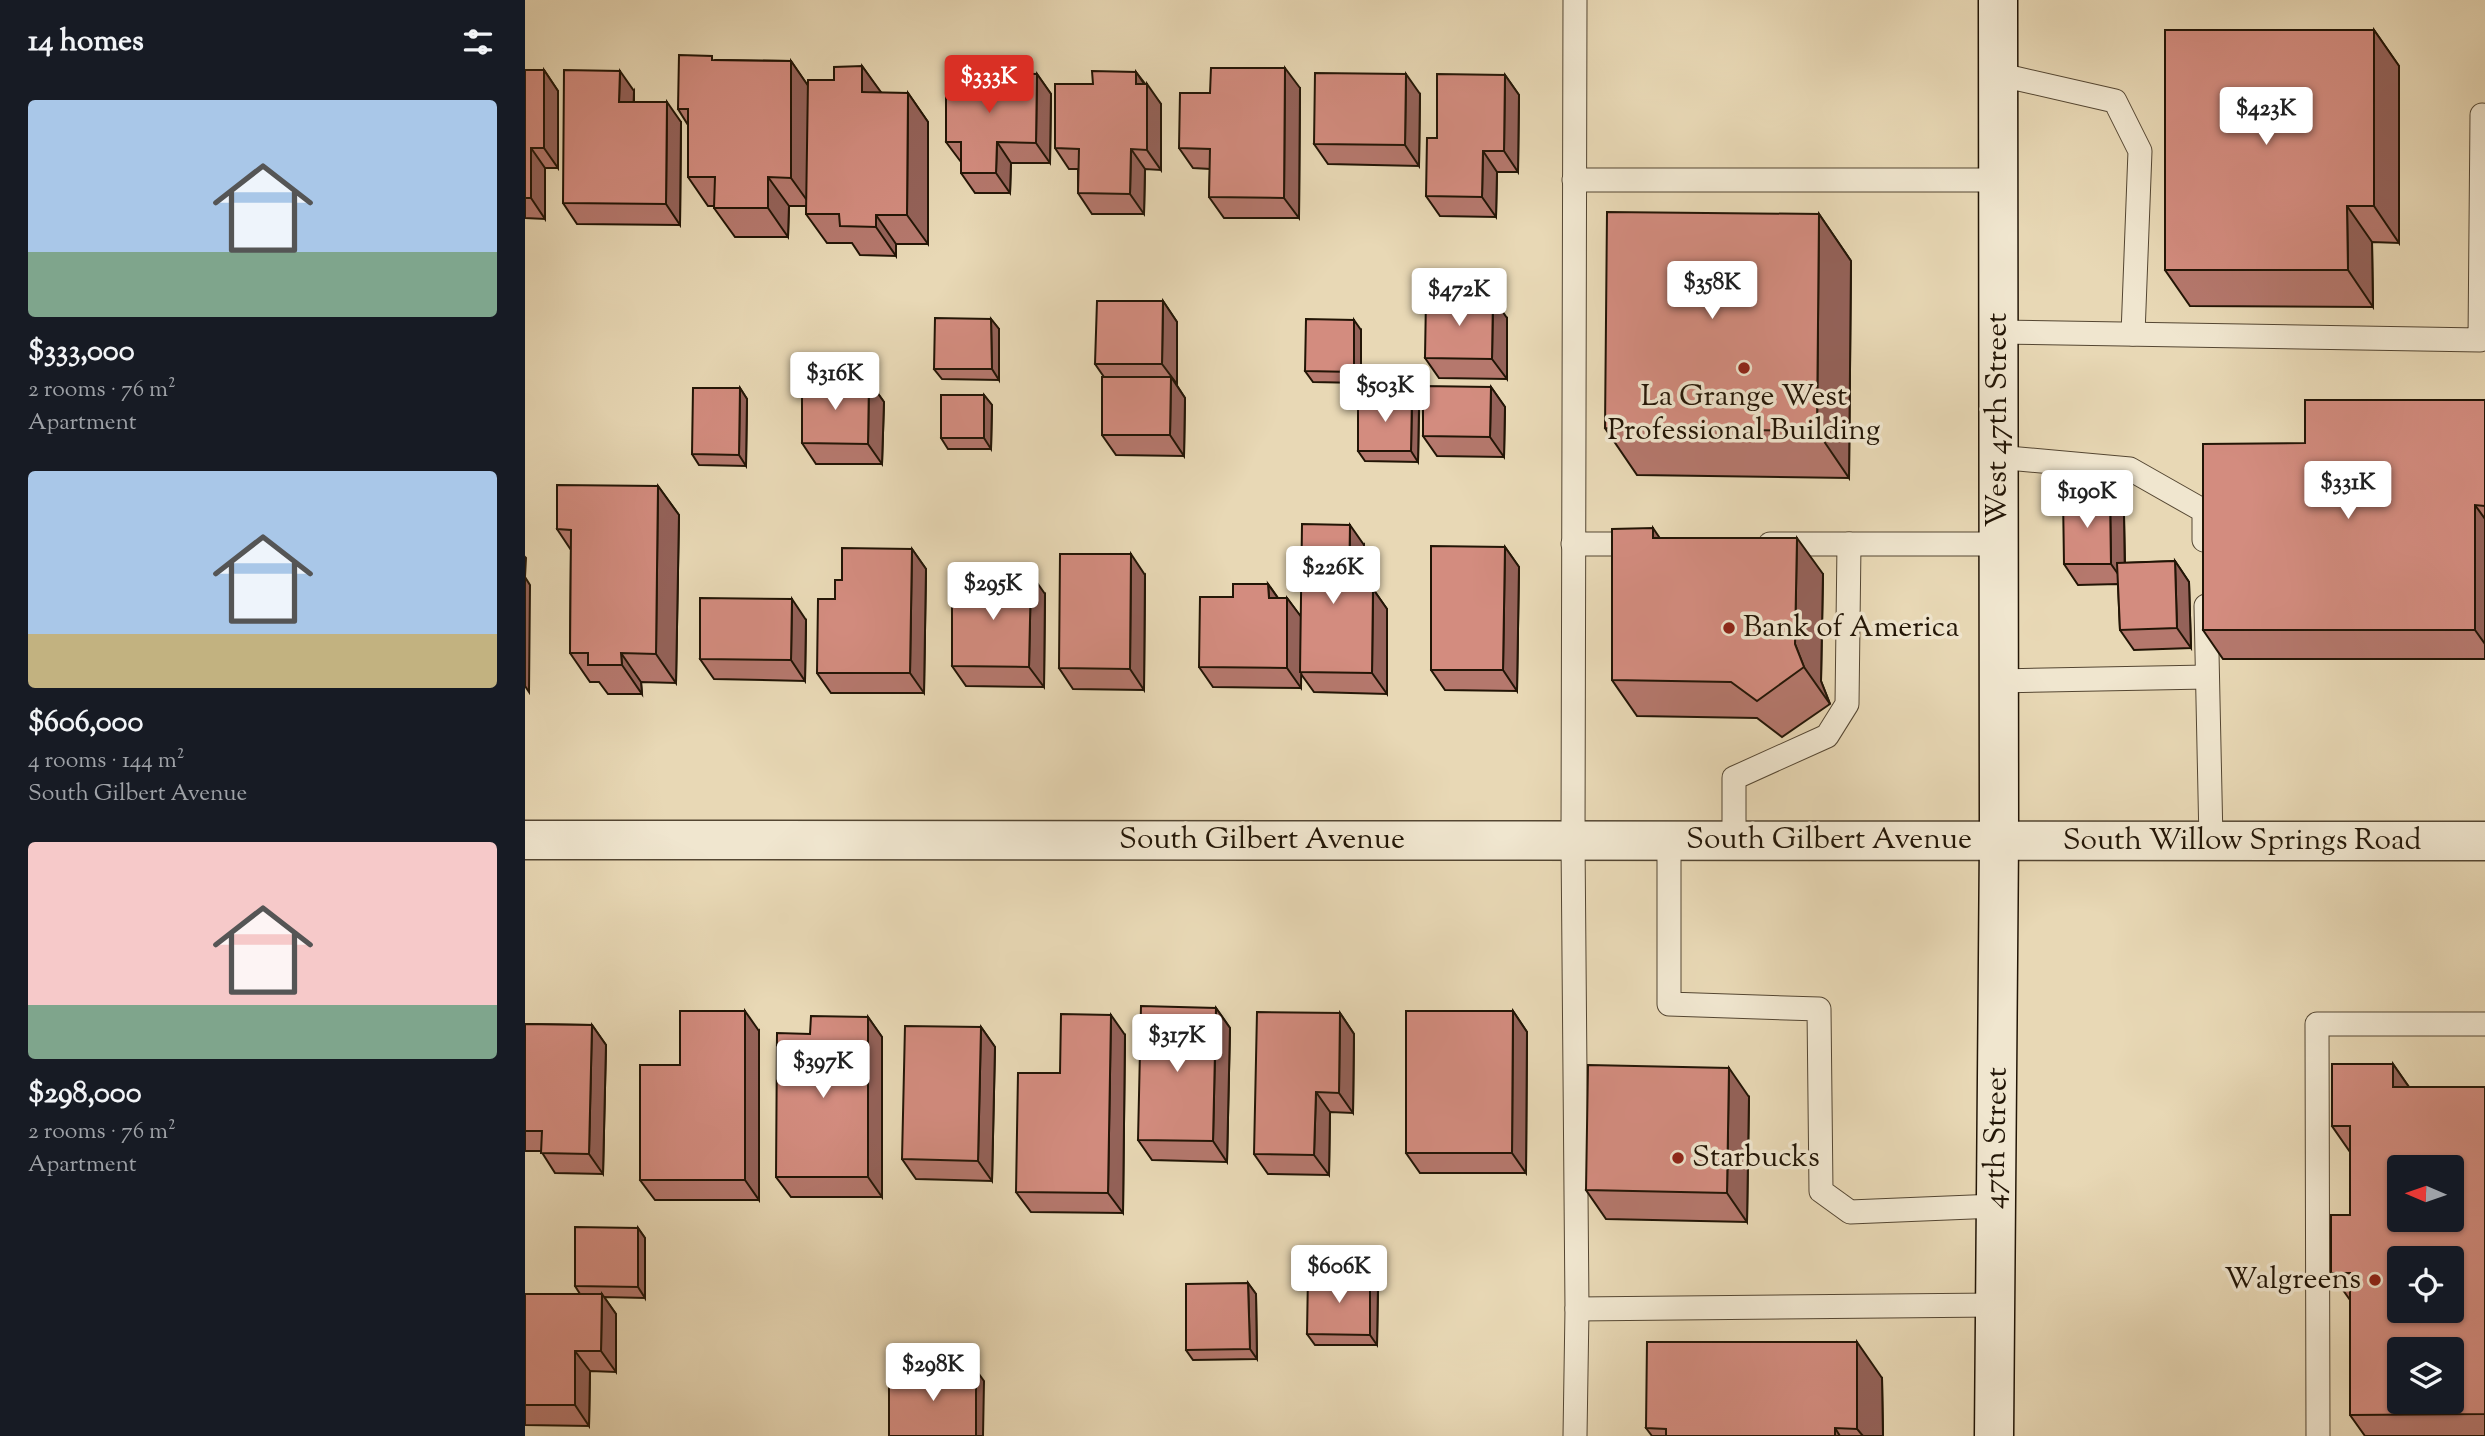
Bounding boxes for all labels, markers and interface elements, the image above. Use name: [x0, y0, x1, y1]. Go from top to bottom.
text: 14 homes: [28, 21, 144, 64]
icon: filters: [459, 23, 497, 61]
pin: $333K: [940, 55, 1038, 115]
text: $333K: [961, 61, 1017, 94]
pin: $423K: [2217, 88, 2315, 147]
text: $423K: [2236, 93, 2296, 126]
icon: home: [200, 145, 326, 271]
pin: $358K: [1663, 262, 1761, 321]
text: $358K: [1683, 267, 1741, 300]
pin: $472K: [1410, 268, 1508, 328]
text: $472K: [1428, 274, 1490, 307]
street label: West 47th Street: [1977, 313, 2020, 527]
text: $333,000: [28, 331, 135, 374]
pin: $316K: [786, 352, 884, 412]
text: $316K: [806, 358, 864, 391]
marker: La Grange West Professional Building: [1736, 360, 1752, 376]
pin: $503K: [1336, 364, 1434, 424]
text: $503K: [1356, 370, 1414, 403]
text: 2 rooms · 76 m²: [28, 374, 176, 407]
place label: La Grange West Professional Building: [1608, 376, 1880, 453]
text: Apartment: [28, 407, 137, 440]
pin: $331K: [2299, 462, 2397, 521]
text: $331K: [2320, 467, 2376, 500]
pin: $190K: [2038, 470, 2136, 530]
text: $190K: [2057, 476, 2117, 509]
icon: home: [200, 516, 326, 642]
pin: $226K: [1284, 546, 1382, 606]
text: $226K: [1302, 552, 1364, 585]
pin: $295K: [944, 562, 1042, 622]
text: $295K: [964, 568, 1022, 601]
place label: Bank of America: [1743, 607, 1959, 650]
marker: Bank of America: [1721, 620, 1737, 636]
text: $606,000: [28, 702, 143, 745]
text: 4 rooms · 144 m²: [28, 745, 185, 778]
text: South Gilbert Avenue: [28, 778, 247, 811]
street label: South Gilbert Avenue: [1119, 819, 1405, 862]
street label: South Gilbert Avenue: [1686, 819, 1972, 862]
street label: South Willow Springs Road: [2063, 820, 2421, 863]
icon: home: [200, 887, 326, 1013]
pin: $317K: [1128, 1014, 1226, 1074]
text: $317K: [1148, 1020, 1206, 1053]
pin: $397K: [774, 1040, 872, 1100]
text: $397K: [793, 1046, 853, 1079]
street label: 47th Street: [1974, 1067, 2020, 1209]
text: $298,000: [28, 1073, 142, 1116]
text: 2 rooms · 76 m²: [28, 1116, 176, 1149]
place label: Starbucks: [1692, 1137, 1820, 1180]
text: Apartment: [28, 1149, 137, 1182]
marker: Starbucks: [1670, 1150, 1686, 1166]
north arrow: [2387, 1155, 2464, 1232]
map controls: [2387, 1155, 2464, 1414]
pin: $606K: [1290, 1246, 1388, 1305]
button: locate: [2387, 1246, 2464, 1323]
text: $606K: [1307, 1251, 1371, 1284]
place label: Walgreens: [2224, 1259, 2361, 1302]
marker: Walgreens: [2367, 1272, 2383, 1288]
button: layers: [2387, 1337, 2464, 1414]
pin: $298K: [884, 1344, 982, 1403]
text: $298K: [902, 1349, 964, 1382]

